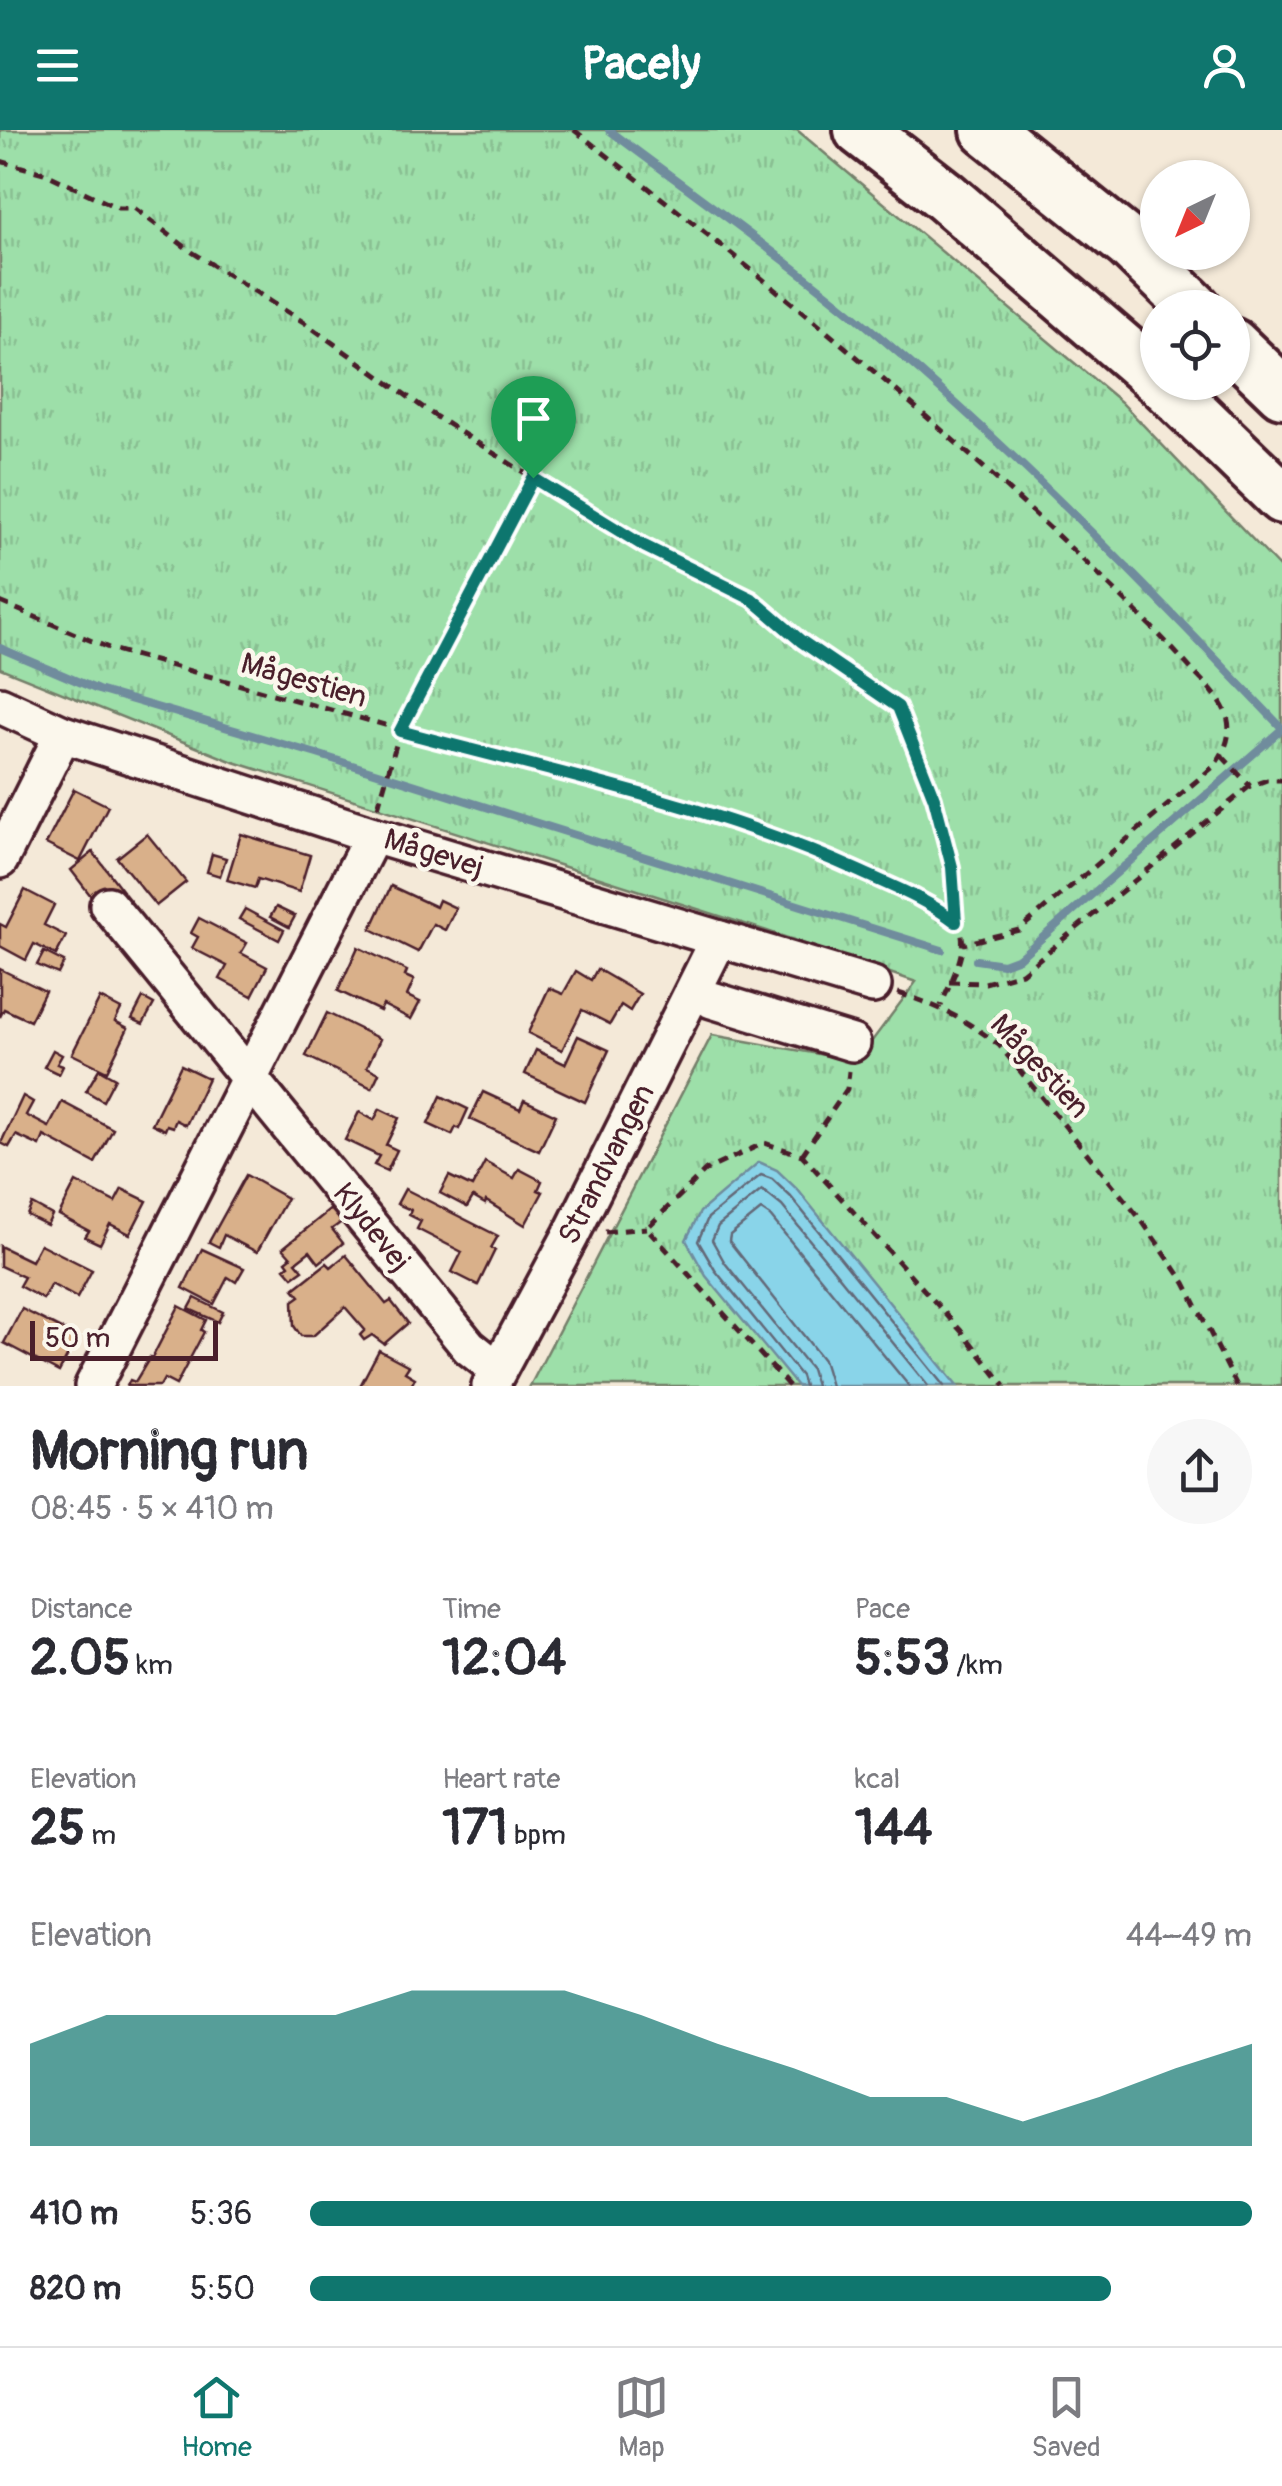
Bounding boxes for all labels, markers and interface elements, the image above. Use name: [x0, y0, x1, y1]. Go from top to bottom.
text: Pacely: [582, 37, 700, 93]
icon: menu: [30, 38, 85, 93]
icon: person: [1197, 38, 1252, 93]
north arrow: [1140, 160, 1250, 270]
map controls: [1140, 160, 1250, 400]
button: locate: [1140, 290, 1250, 400]
pin: [491, 376, 576, 479]
icon: arrive: [506, 391, 561, 446]
street label: Mågestien: [237, 645, 371, 716]
street label: Mågevej: [380, 821, 488, 886]
street label: Mågestien: [982, 1007, 1097, 1126]
street label: Strandvangen: [550, 1078, 663, 1251]
street label: Klydevej: [325, 1176, 418, 1279]
scale bar: [30, 1316, 218, 1360]
text: 50 m: [45, 1321, 110, 1356]
text: Morning run: [30, 1417, 308, 1486]
button: share: [1147, 1419, 1252, 1524]
text: 08:45 · 5 × 410 m: [30, 1489, 274, 1529]
text: Distance: [30, 1592, 132, 1627]
text: Time: [442, 1592, 501, 1627]
text: Pace: [855, 1592, 910, 1627]
text: 2.05: [30, 1627, 130, 1690]
text: 12:04: [442, 1627, 566, 1690]
text: 5:53: [855, 1627, 950, 1690]
text: km: [130, 1648, 173, 1683]
text: /km: [950, 1648, 1003, 1683]
text: Elevation: [30, 1762, 137, 1797]
text: Heart rate: [442, 1762, 560, 1797]
text: kcal: [855, 1762, 900, 1797]
text: 25: [30, 1797, 85, 1860]
text: 171: [442, 1797, 508, 1860]
text: 144: [855, 1797, 932, 1860]
text: m: [85, 1818, 116, 1853]
text: bpm: [508, 1818, 566, 1853]
text: Elevation: [30, 1916, 152, 1956]
text: 44–49 m: [1126, 1916, 1252, 1956]
text: 410 m: [30, 2194, 118, 2234]
text: 5:36: [190, 2194, 252, 2234]
text: 820 m: [30, 2269, 121, 2309]
text: 5:50: [190, 2269, 255, 2309]
tab: Home: [181, 2370, 252, 2465]
tab: Map: [614, 2370, 669, 2465]
tab: Saved: [1031, 2370, 1101, 2465]

